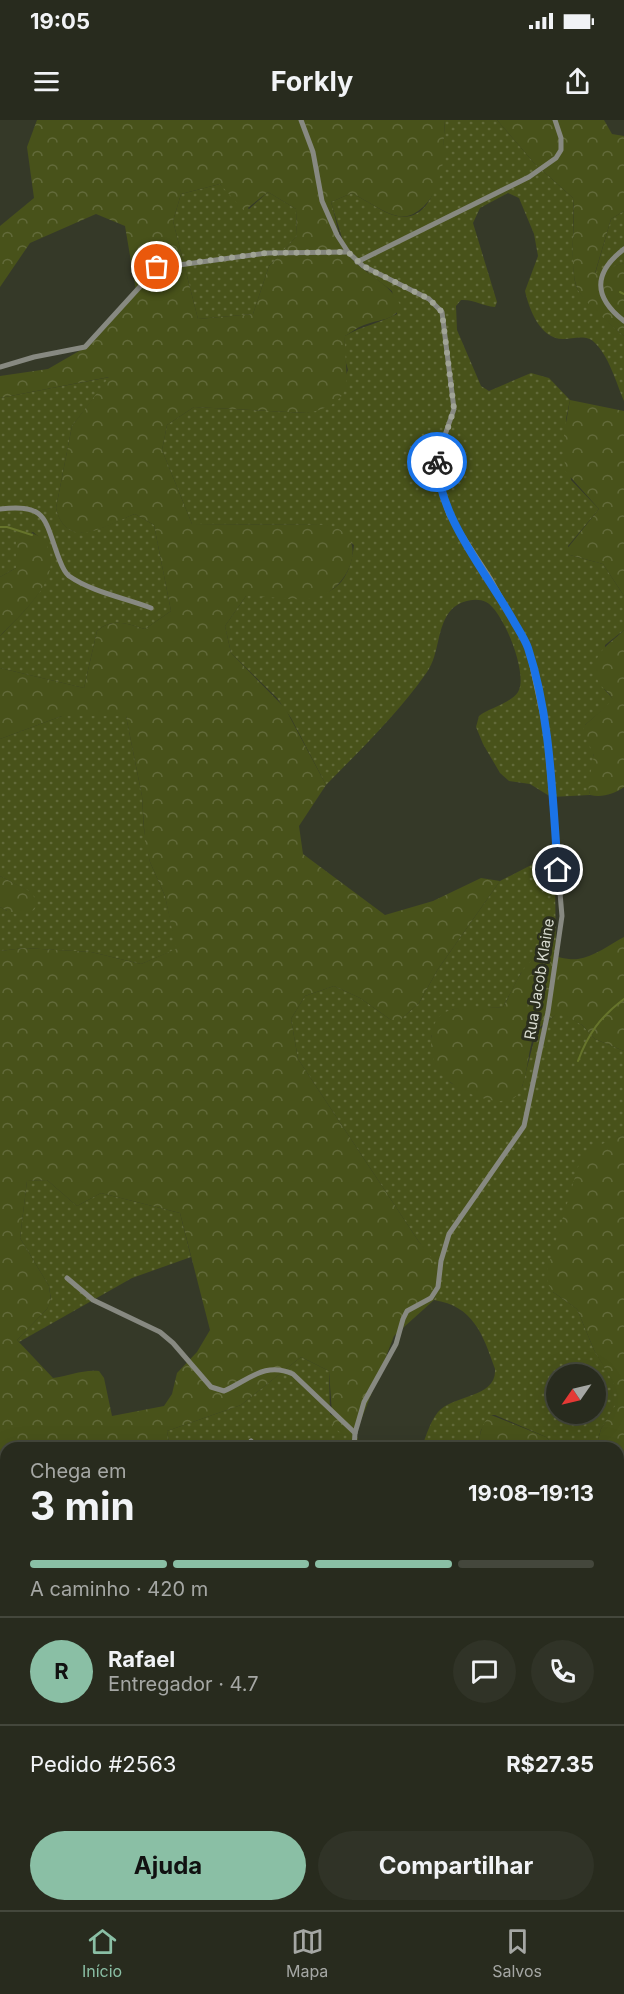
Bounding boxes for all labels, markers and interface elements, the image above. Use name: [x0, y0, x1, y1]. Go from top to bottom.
text: 19:05: [30, 8, 90, 34]
icon: menu: [30, 65, 63, 98]
text: Forkly: [271, 65, 353, 98]
icon: share: [561, 65, 594, 98]
pin: [131, 241, 182, 292]
icon: bag: [140, 250, 173, 283]
courier: [407, 432, 467, 492]
icon: bike: [421, 446, 454, 479]
pin: [532, 844, 583, 895]
icon: home: [541, 853, 574, 886]
street label: Rua Jacob Klaine: [520, 917, 558, 1041]
north arrow: [546, 1364, 606, 1424]
map controls: [546, 1364, 606, 1424]
text: Chega em: [30, 1459, 126, 1483]
text: 19:08–19:13: [468, 1480, 594, 1506]
text: 3 min: [30, 1482, 135, 1529]
text: A caminho · 420 m: [30, 1577, 208, 1601]
button: chat: [453, 1640, 516, 1703]
button: phone: [531, 1640, 594, 1703]
text: Rafael: [108, 1646, 175, 1672]
text: R: [54, 1658, 69, 1684]
text: Entregador · 4.7: [108, 1672, 259, 1696]
text: Pedido #2563: [30, 1751, 176, 1777]
text: R$27.35: [506, 1751, 594, 1777]
button: Ajuda: [30, 1831, 306, 1900]
button: Compartilhar: [318, 1831, 594, 1900]
tab: Início: [82, 1925, 122, 1981]
tab: Mapa: [286, 1925, 328, 1981]
tab: Salvos: [492, 1925, 542, 1981]

